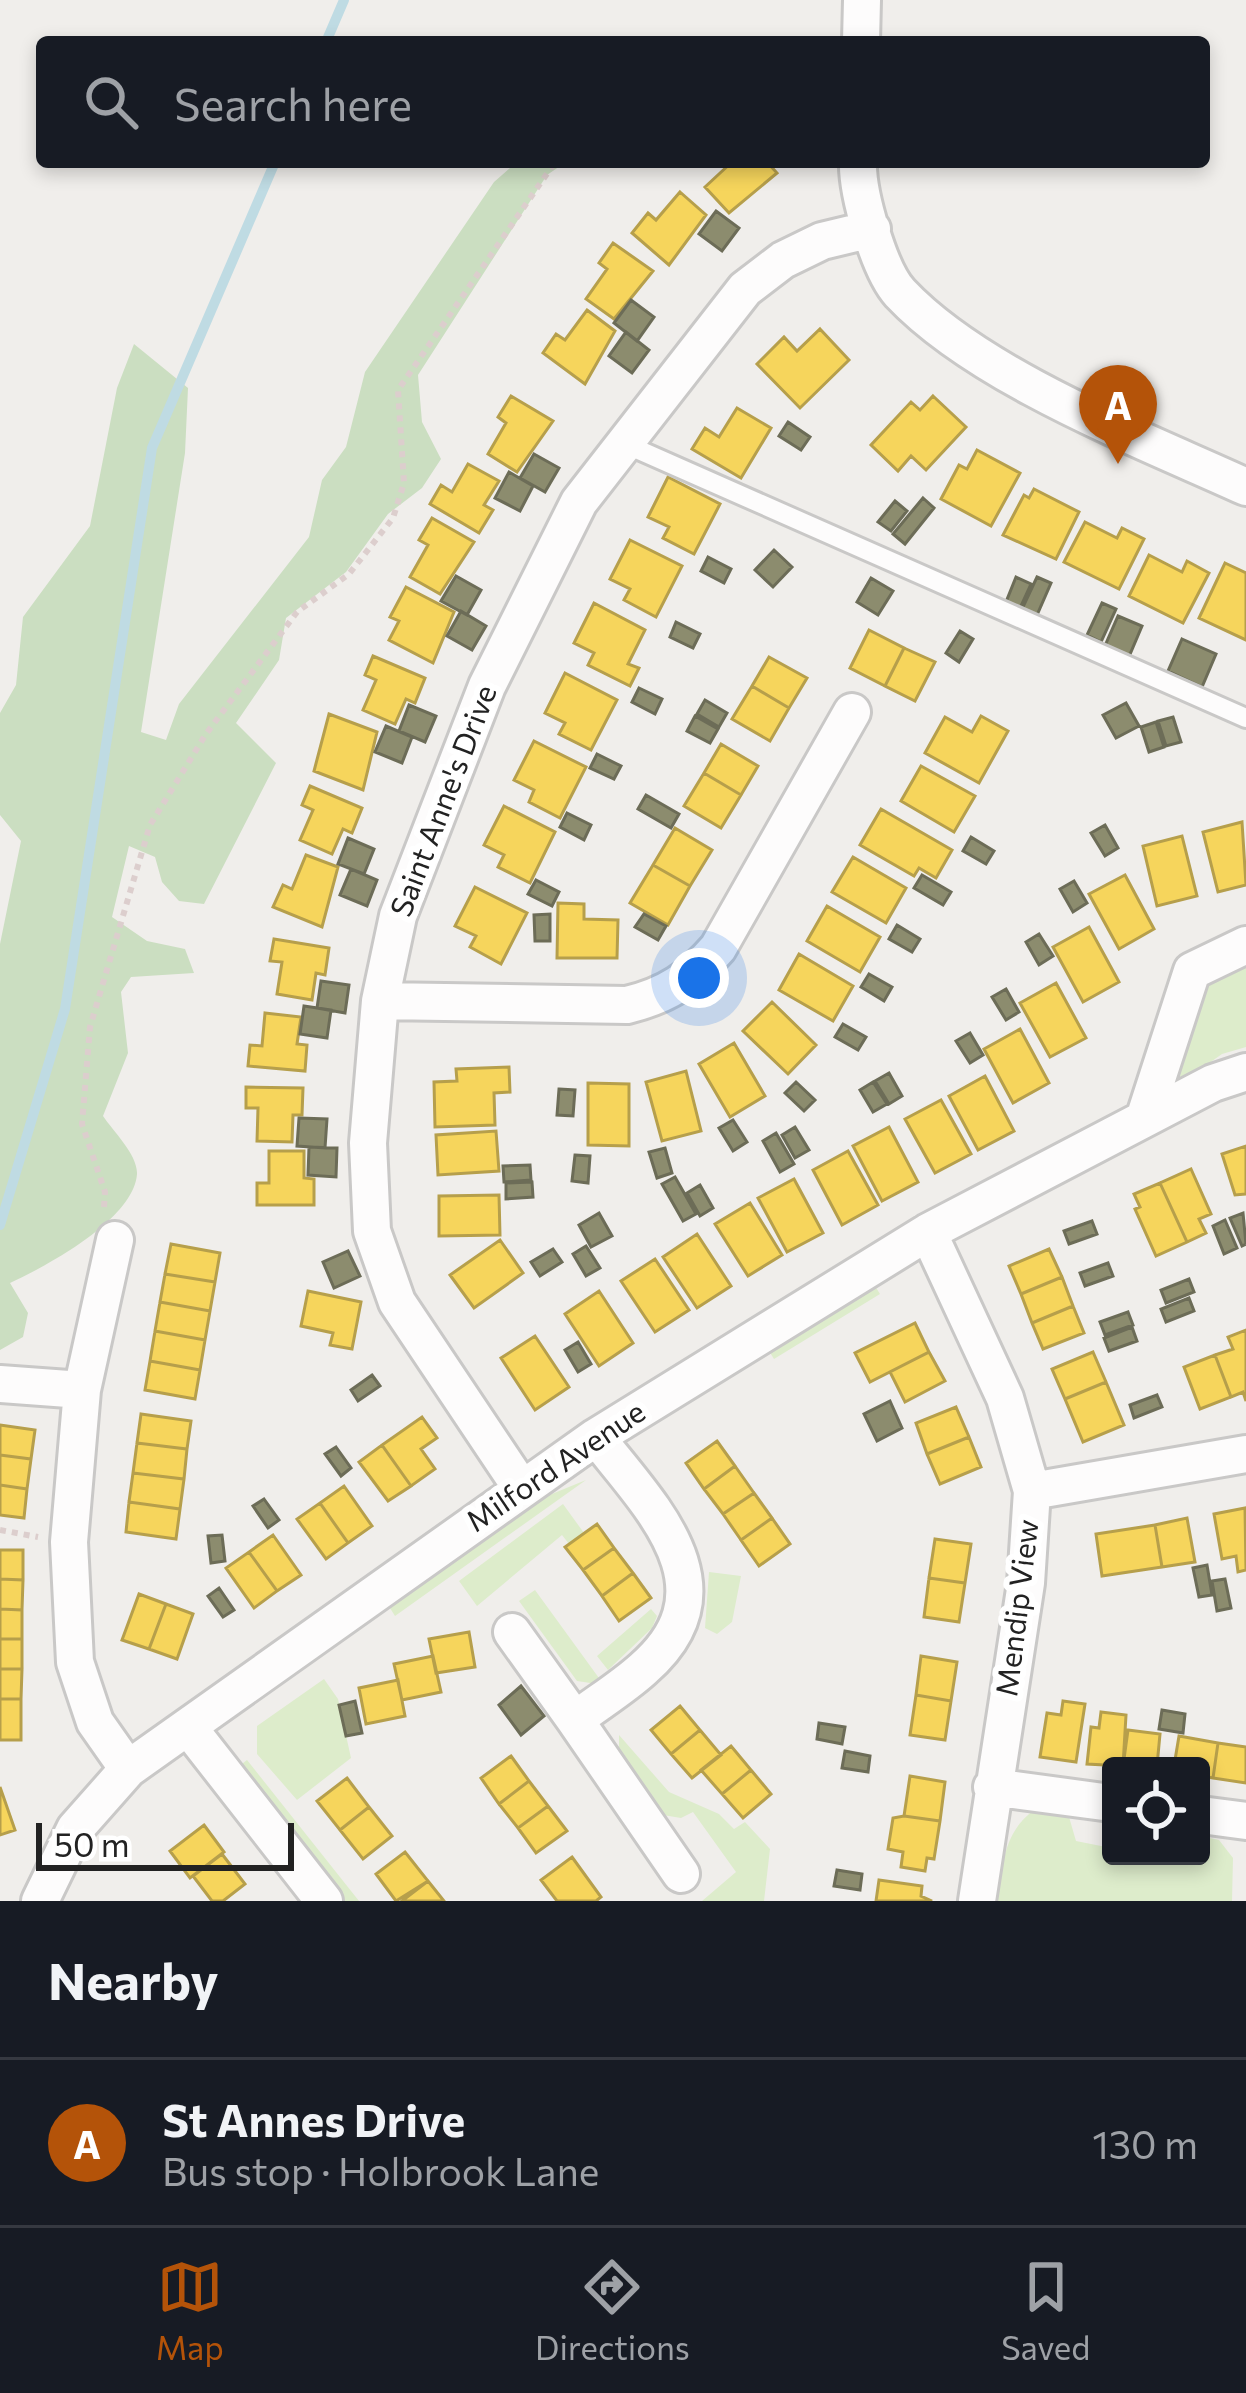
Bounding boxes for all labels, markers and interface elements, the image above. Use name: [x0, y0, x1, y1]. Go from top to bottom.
search box: [36, 36, 1210, 168]
icon: search: [78, 69, 144, 135]
text: Search here: [174, 75, 412, 130]
pin: A: [1079, 365, 1157, 464]
street label: Saint Anne's Drive: [380, 679, 503, 921]
your location: [669, 948, 729, 1008]
street label: Milford Avenue: [458, 1392, 651, 1538]
street label: Mendip View: [986, 1517, 1045, 1698]
map controls: [1102, 1757, 1210, 1865]
button: locate: [1102, 1757, 1210, 1865]
scale bar: [36, 1817, 294, 1870]
text: 50 m: [54, 1823, 130, 1864]
text: Nearby: [48, 1948, 218, 2011]
text: St Annes Drive: [162, 2091, 465, 2146]
text: A: [73, 2119, 101, 2167]
text: 130 m: [1092, 2119, 1198, 2167]
text: Bus stop · Holbrook Lane: [162, 2146, 599, 2194]
tab: Map: [156, 2254, 224, 2367]
tab: Directions: [535, 2254, 690, 2367]
tab: Saved: [1001, 2254, 1090, 2367]

